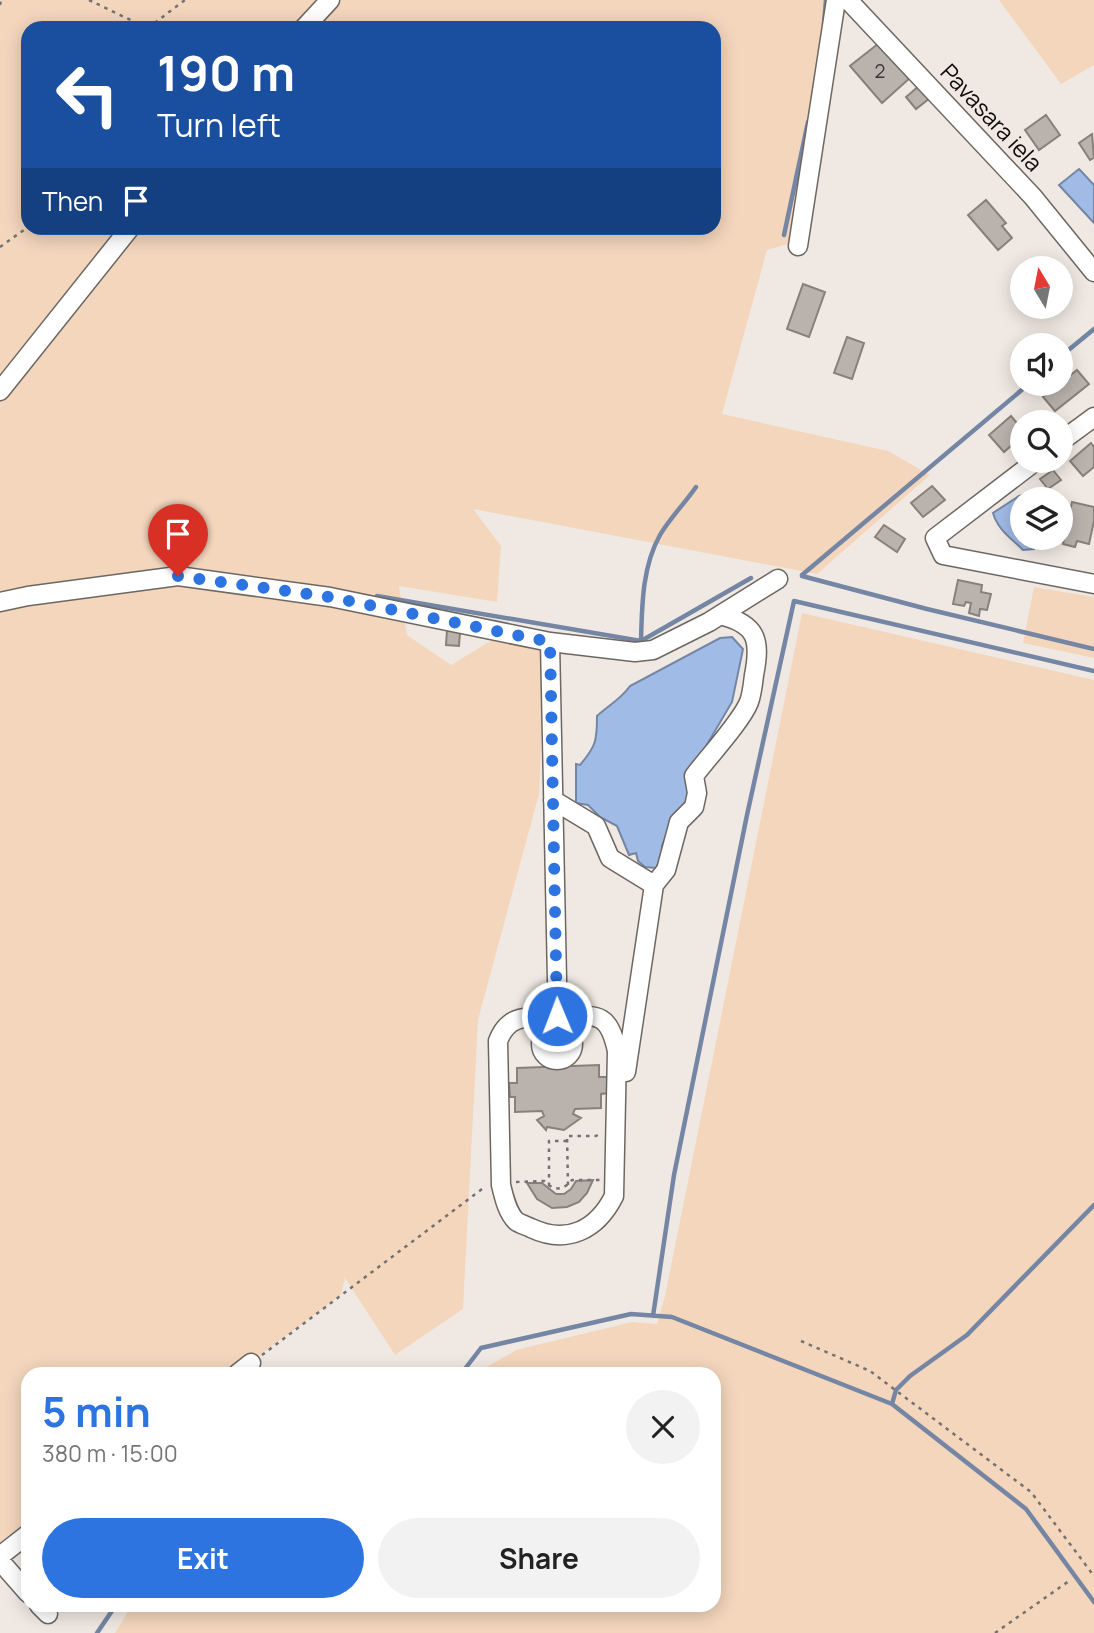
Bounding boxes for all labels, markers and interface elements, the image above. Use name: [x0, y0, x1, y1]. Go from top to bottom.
text: 190 m: [157, 39, 295, 106]
icon: left: [42, 49, 133, 140]
street label: Pavasara iela: [934, 56, 1050, 178]
house number: 2: [875, 58, 885, 84]
text: Turn left: [157, 103, 281, 147]
icon: arrive: [117, 182, 155, 220]
text: Then: [42, 183, 103, 219]
north arrow: [1010, 256, 1073, 318]
map controls: [1010, 256, 1073, 550]
button: sound: [1010, 333, 1073, 396]
button: search: [1010, 410, 1073, 473]
button: layers: [1010, 487, 1073, 550]
pin: [148, 504, 208, 576]
icon: arrive: [159, 515, 197, 553]
position arrow: [520, 979, 594, 1053]
text: 5 min: [42, 1382, 151, 1440]
button: close: [626, 1390, 700, 1464]
text: 380 m · 15:00: [42, 1437, 178, 1469]
button: Exit: [42, 1518, 364, 1598]
button: Share: [378, 1518, 700, 1598]

